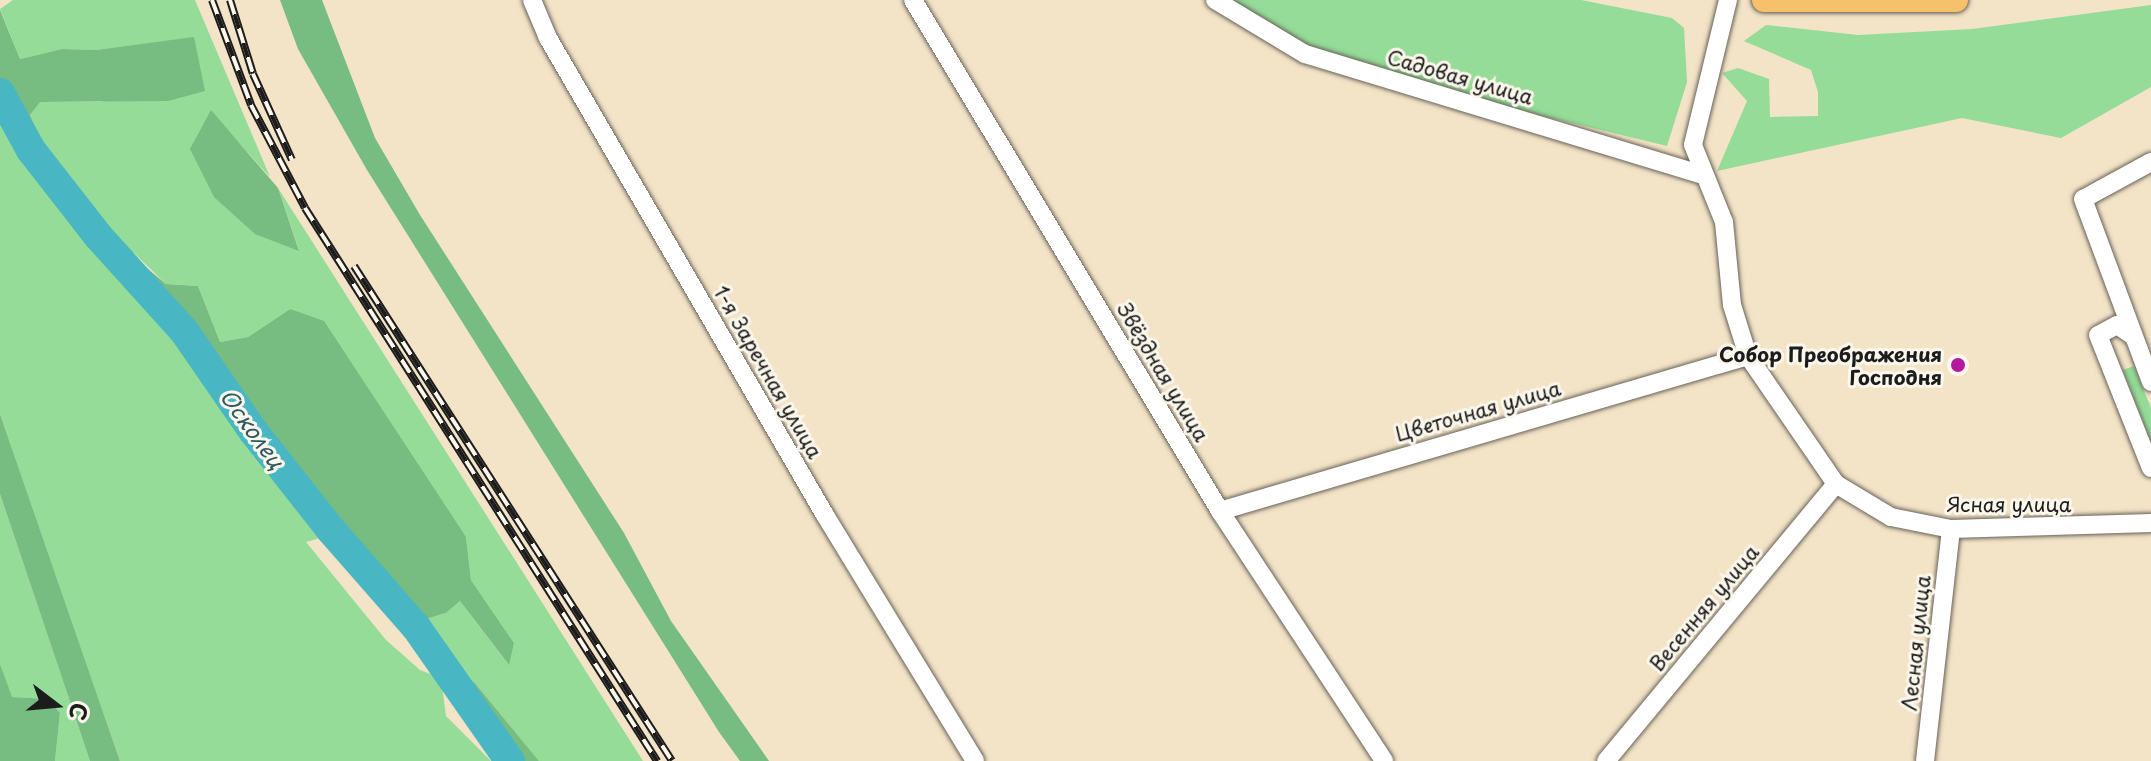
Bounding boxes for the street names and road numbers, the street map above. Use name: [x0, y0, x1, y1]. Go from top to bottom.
street label: Садовая улица: [1384, 45, 1536, 109]
street label: 1-я Заречная улица: [708, 281, 828, 463]
street label: Звёздная улица: [1112, 298, 1214, 446]
street label: Цветочная улица: [1392, 376, 1564, 446]
street label: Ясная улица: [1946, 492, 2072, 516]
street label: Весенняя улица: [1644, 540, 1764, 676]
street label: Лесная улица: [1897, 574, 1935, 712]

